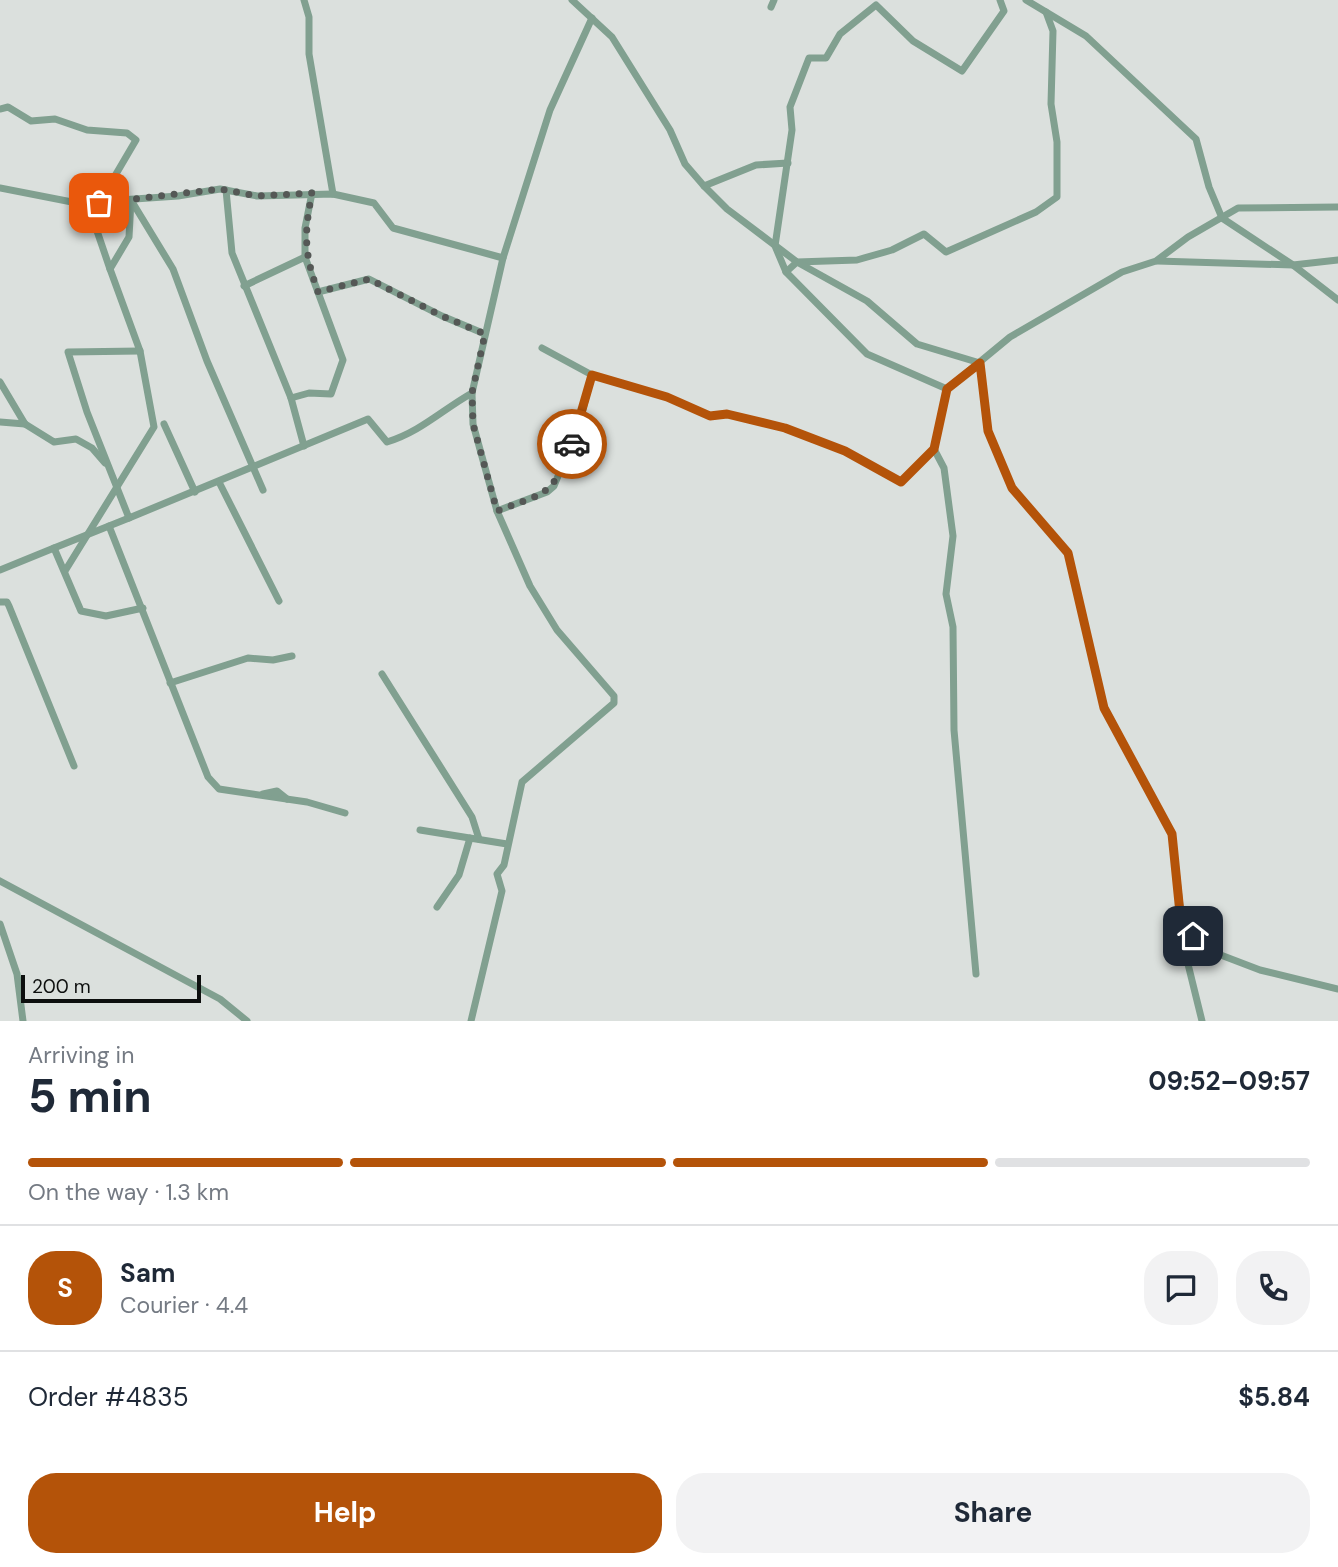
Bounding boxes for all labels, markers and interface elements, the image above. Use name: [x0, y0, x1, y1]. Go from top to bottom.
pin: [69, 173, 129, 233]
icon: bag: [80, 184, 118, 222]
courier: [537, 409, 607, 479]
icon: car: [553, 425, 591, 463]
pin: [1163, 906, 1223, 966]
icon: home: [1174, 917, 1212, 955]
scale bar: [21, 972, 201, 1004]
text: 200 m: [32, 974, 91, 999]
text: Arriving in: [28, 1040, 134, 1070]
text: 09:52–09:57: [1148, 1064, 1310, 1098]
text: 5 min: [28, 1066, 152, 1126]
text: On the way · 1.3 km: [28, 1177, 229, 1207]
button: chat: [1144, 1251, 1218, 1325]
button: phone: [1236, 1251, 1310, 1325]
text: Sam: [120, 1256, 175, 1290]
text: S: [57, 1271, 73, 1305]
text: Courier · 4.4: [120, 1290, 248, 1320]
text: Order #4835: [28, 1380, 189, 1414]
text: $5.84: [1238, 1380, 1310, 1414]
button: Help: [28, 1473, 662, 1553]
button: Share: [676, 1473, 1310, 1553]

